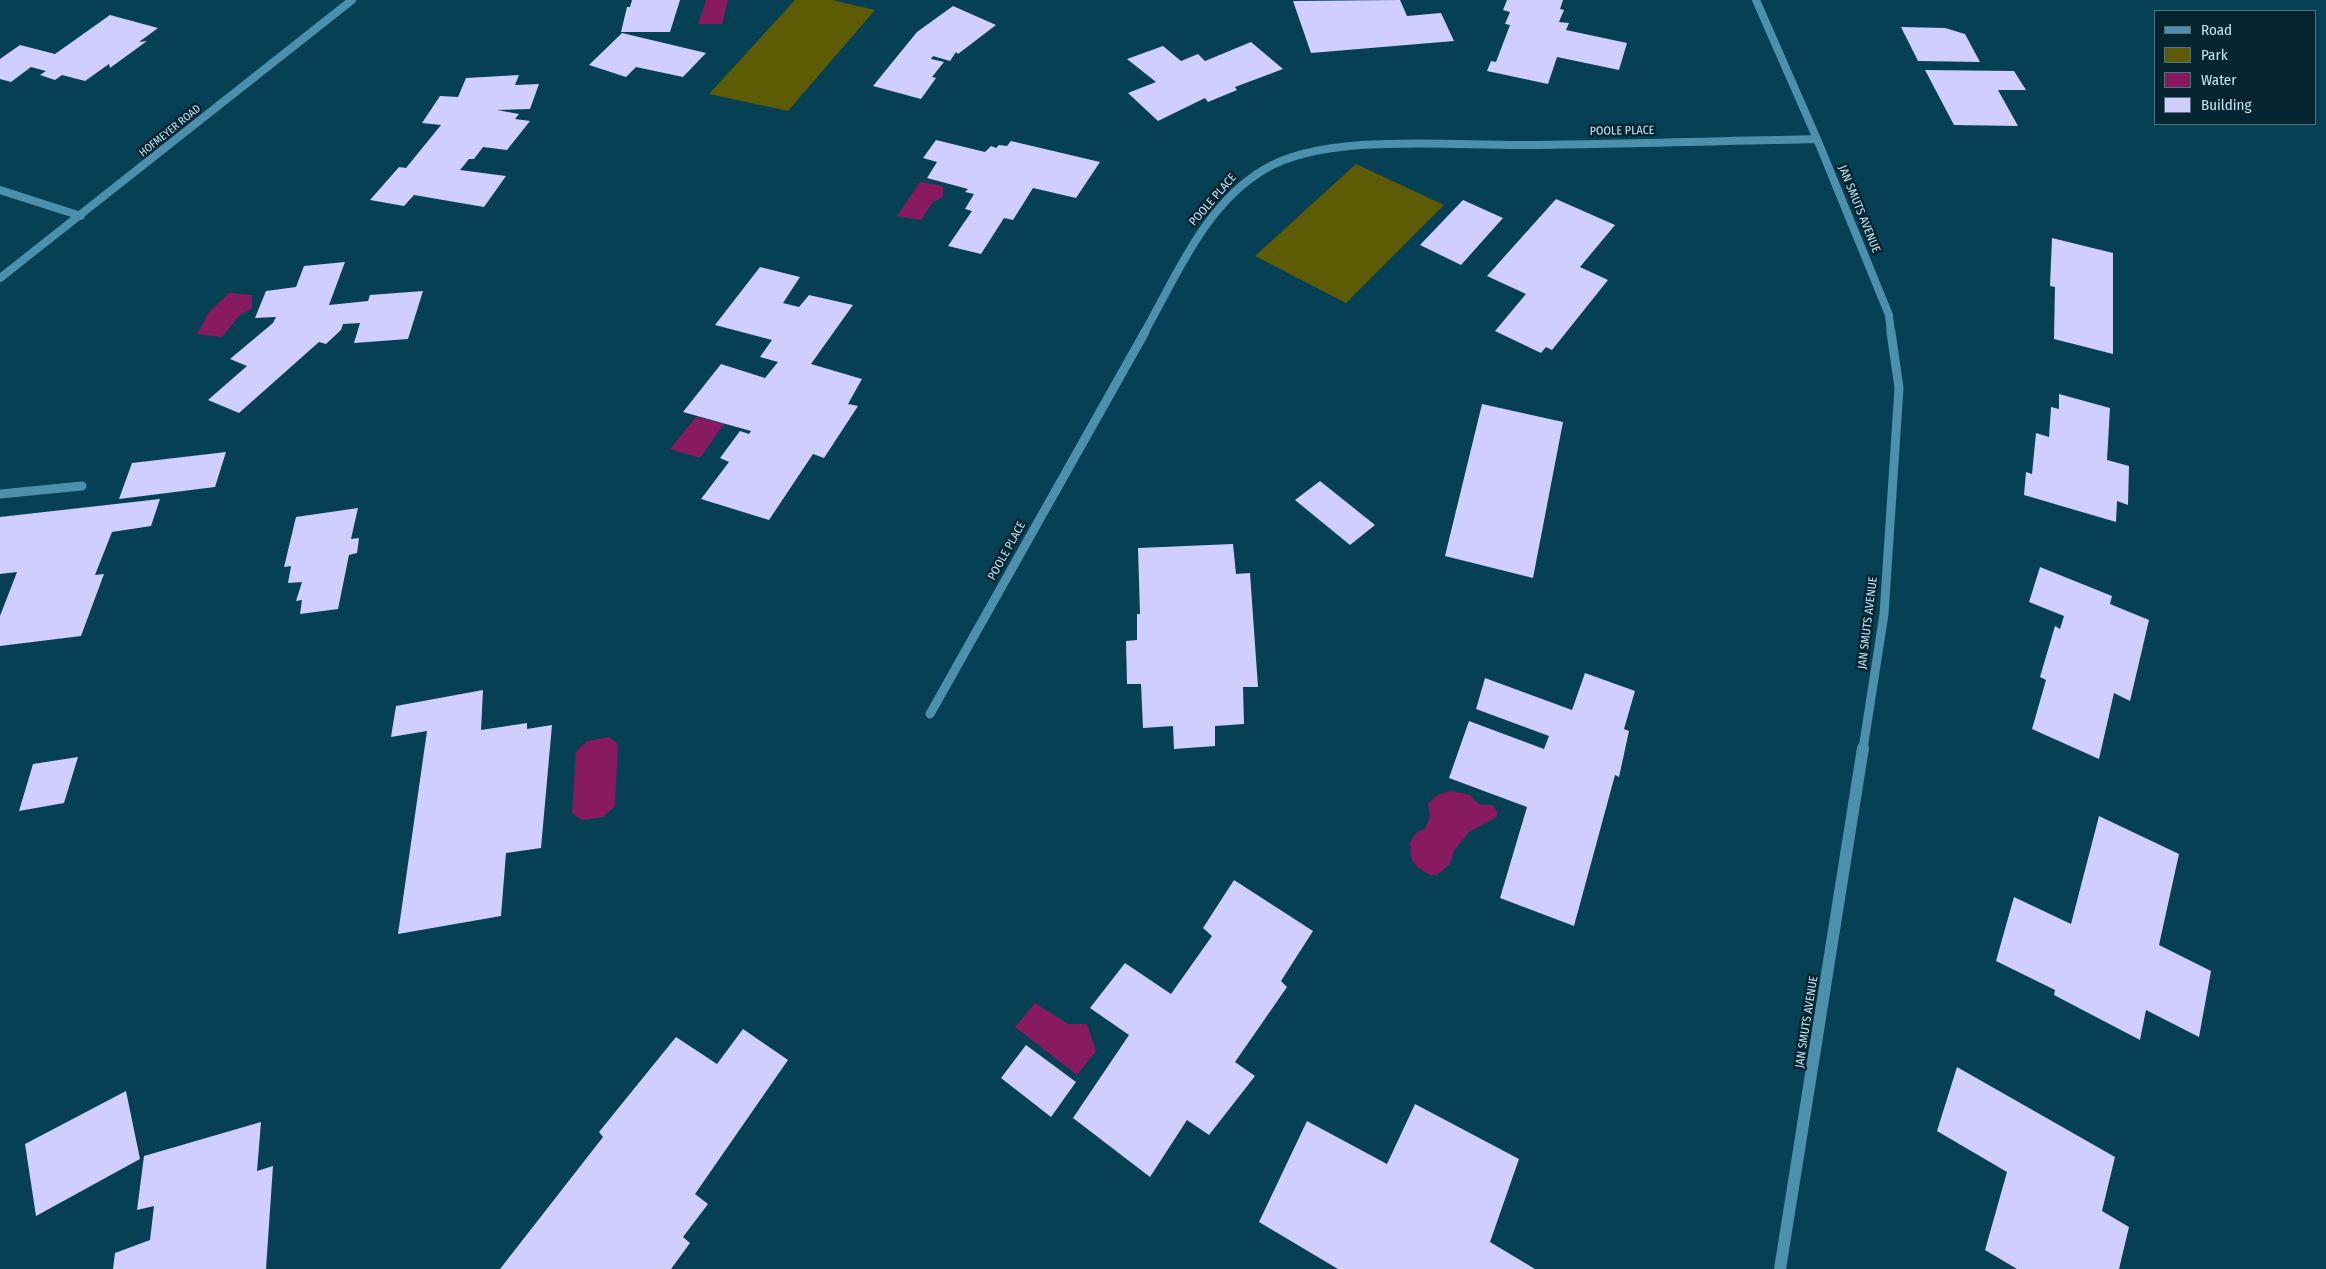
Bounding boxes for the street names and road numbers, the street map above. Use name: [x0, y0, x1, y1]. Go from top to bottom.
street label: HOFMEYER ROAD: [137, 102, 203, 160]
street label: POOLE PLACE: [1590, 123, 1654, 139]
street label: JAN SMUTS AVENUE: [1835, 163, 1883, 255]
street label: POOLE PLACE: [1186, 171, 1240, 229]
street label: POOLE PLACE: [985, 519, 1029, 583]
street label: JAN SMUTS AVENUE: [1855, 576, 1881, 670]
street label: JAN SMUTS AVENUE: [1793, 975, 1821, 1069]

